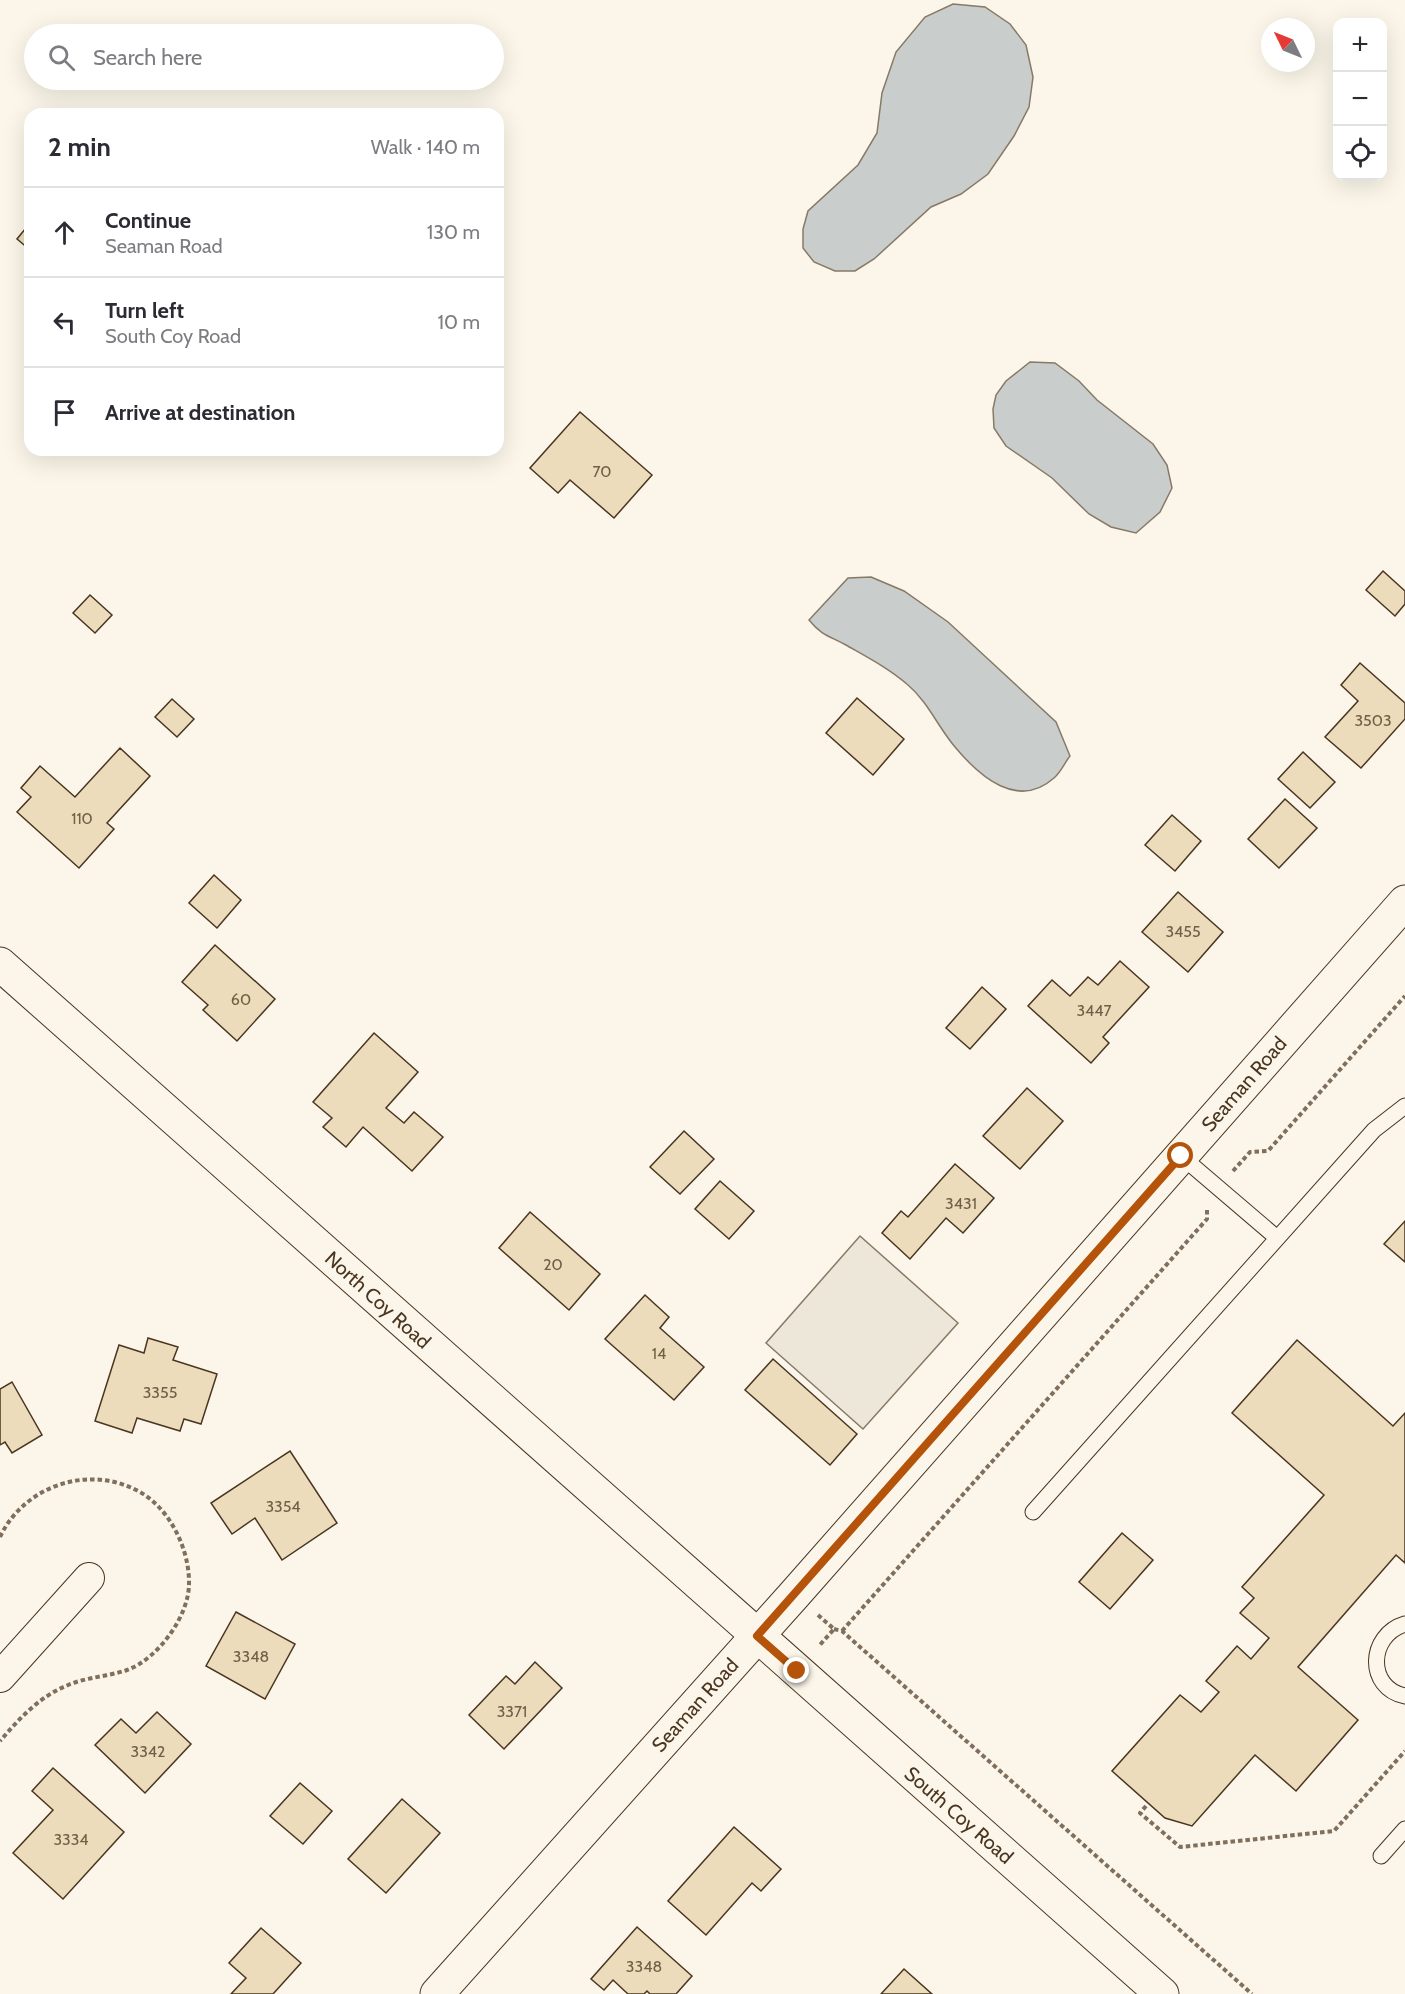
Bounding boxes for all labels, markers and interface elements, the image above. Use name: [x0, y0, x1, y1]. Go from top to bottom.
north arrow: [1261, 18, 1315, 72]
map controls: [1333, 18, 1387, 180]
button: +: [1333, 18, 1387, 72]
search box: [24, 24, 504, 90]
icon: search: [45, 41, 78, 74]
text: Search here: [93, 44, 202, 71]
button: −: [1333, 72, 1387, 126]
button: locate: [1333, 126, 1387, 180]
text: 2 min: [48, 131, 111, 163]
text: Walk · 140 m: [371, 135, 480, 159]
text: Continue: [105, 207, 191, 234]
icon: ahead: [48, 216, 81, 249]
text: 130 m: [427, 220, 480, 244]
text: Seaman Road: [105, 234, 223, 258]
text: Turn left: [105, 297, 184, 324]
icon: left: [48, 306, 81, 339]
text: 10 m: [437, 310, 480, 334]
text: South Coy Road: [105, 324, 241, 348]
icon: arrive: [48, 396, 81, 429]
text: Arrive at destination: [105, 399, 295, 426]
house number: 70: [592, 462, 612, 481]
house number: 3503: [1354, 711, 1392, 730]
house number: 110: [71, 809, 93, 828]
house number: 3455: [1165, 922, 1201, 941]
house number: 60: [231, 990, 251, 1009]
house number: 3447: [1076, 1001, 1112, 1020]
street label: Seaman Road: [1196, 1032, 1292, 1136]
route start: [1167, 1142, 1193, 1168]
house number: 3431: [945, 1194, 977, 1213]
street label: North Coy Road: [320, 1246, 436, 1354]
house number: 20: [543, 1255, 563, 1274]
house number: 14: [652, 1344, 666, 1363]
house number: 3355: [143, 1383, 177, 1402]
house number: 3354: [265, 1497, 301, 1516]
house number: 3348: [233, 1647, 269, 1666]
street label: Seaman Road: [647, 1653, 743, 1757]
route end: [783, 1657, 809, 1683]
house number: 3371: [497, 1702, 527, 1721]
house number: 3342: [131, 1742, 165, 1761]
street label: South Coy Road: [900, 1761, 1018, 1869]
house number: 3334: [53, 1830, 89, 1849]
house number: 3348: [626, 1957, 662, 1976]

